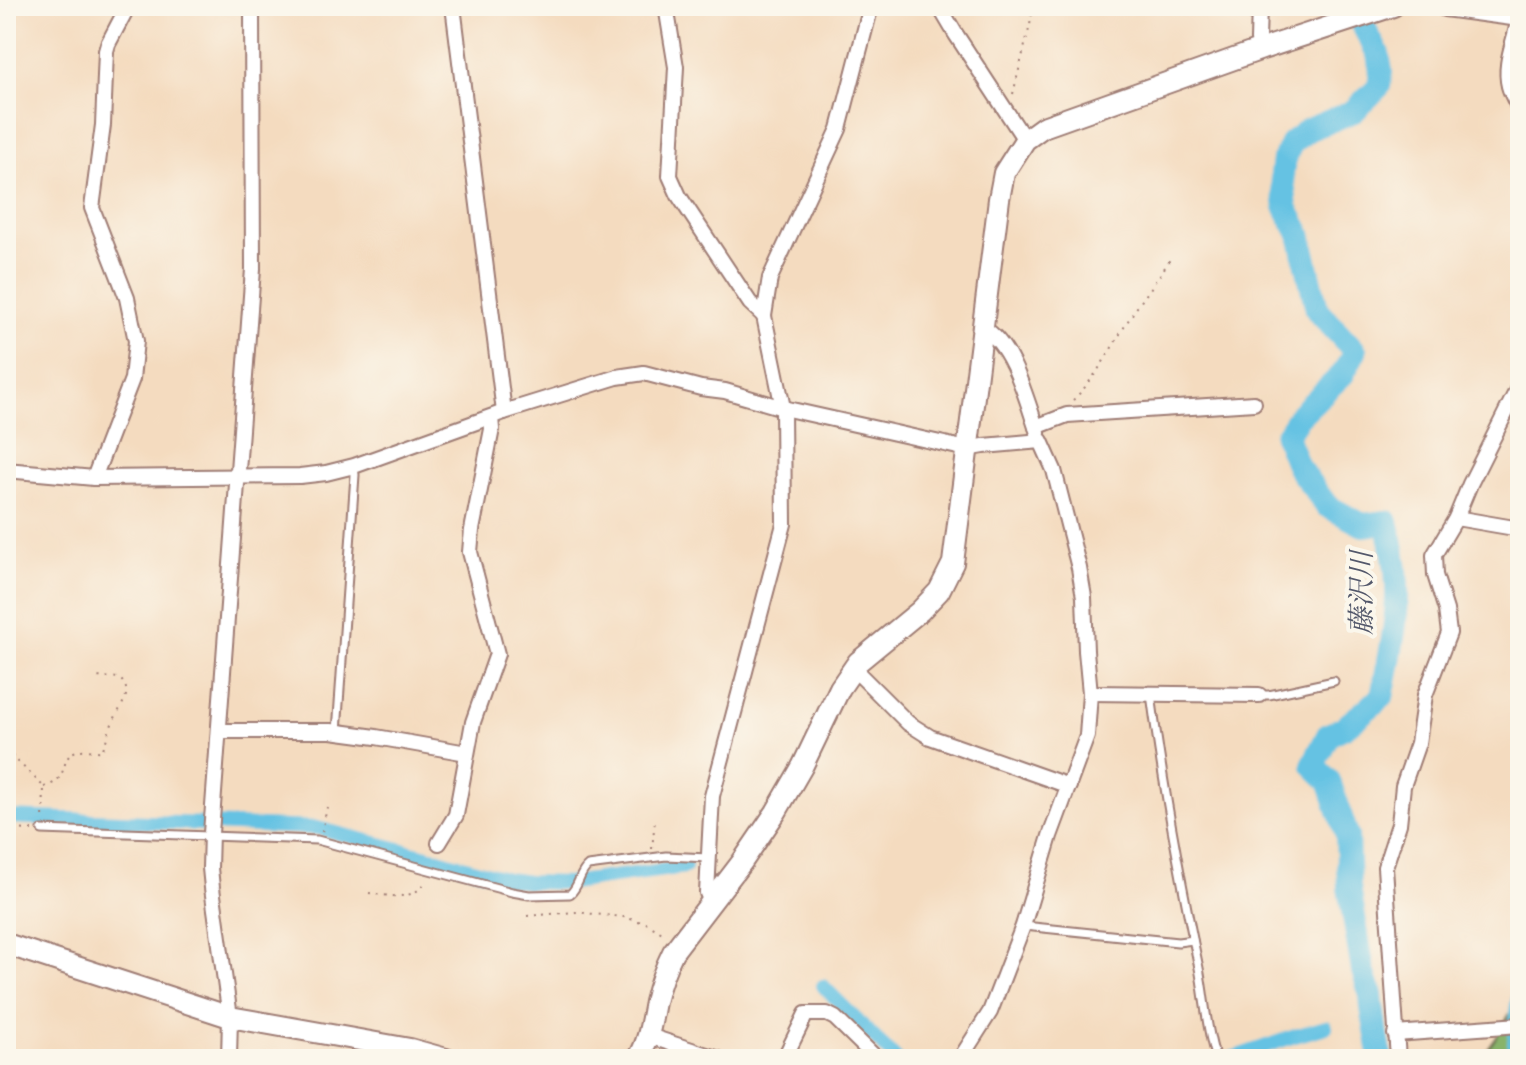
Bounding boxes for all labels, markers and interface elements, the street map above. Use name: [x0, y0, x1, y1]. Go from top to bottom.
water label: 藤沢川: [1345, 548, 1380, 635]

